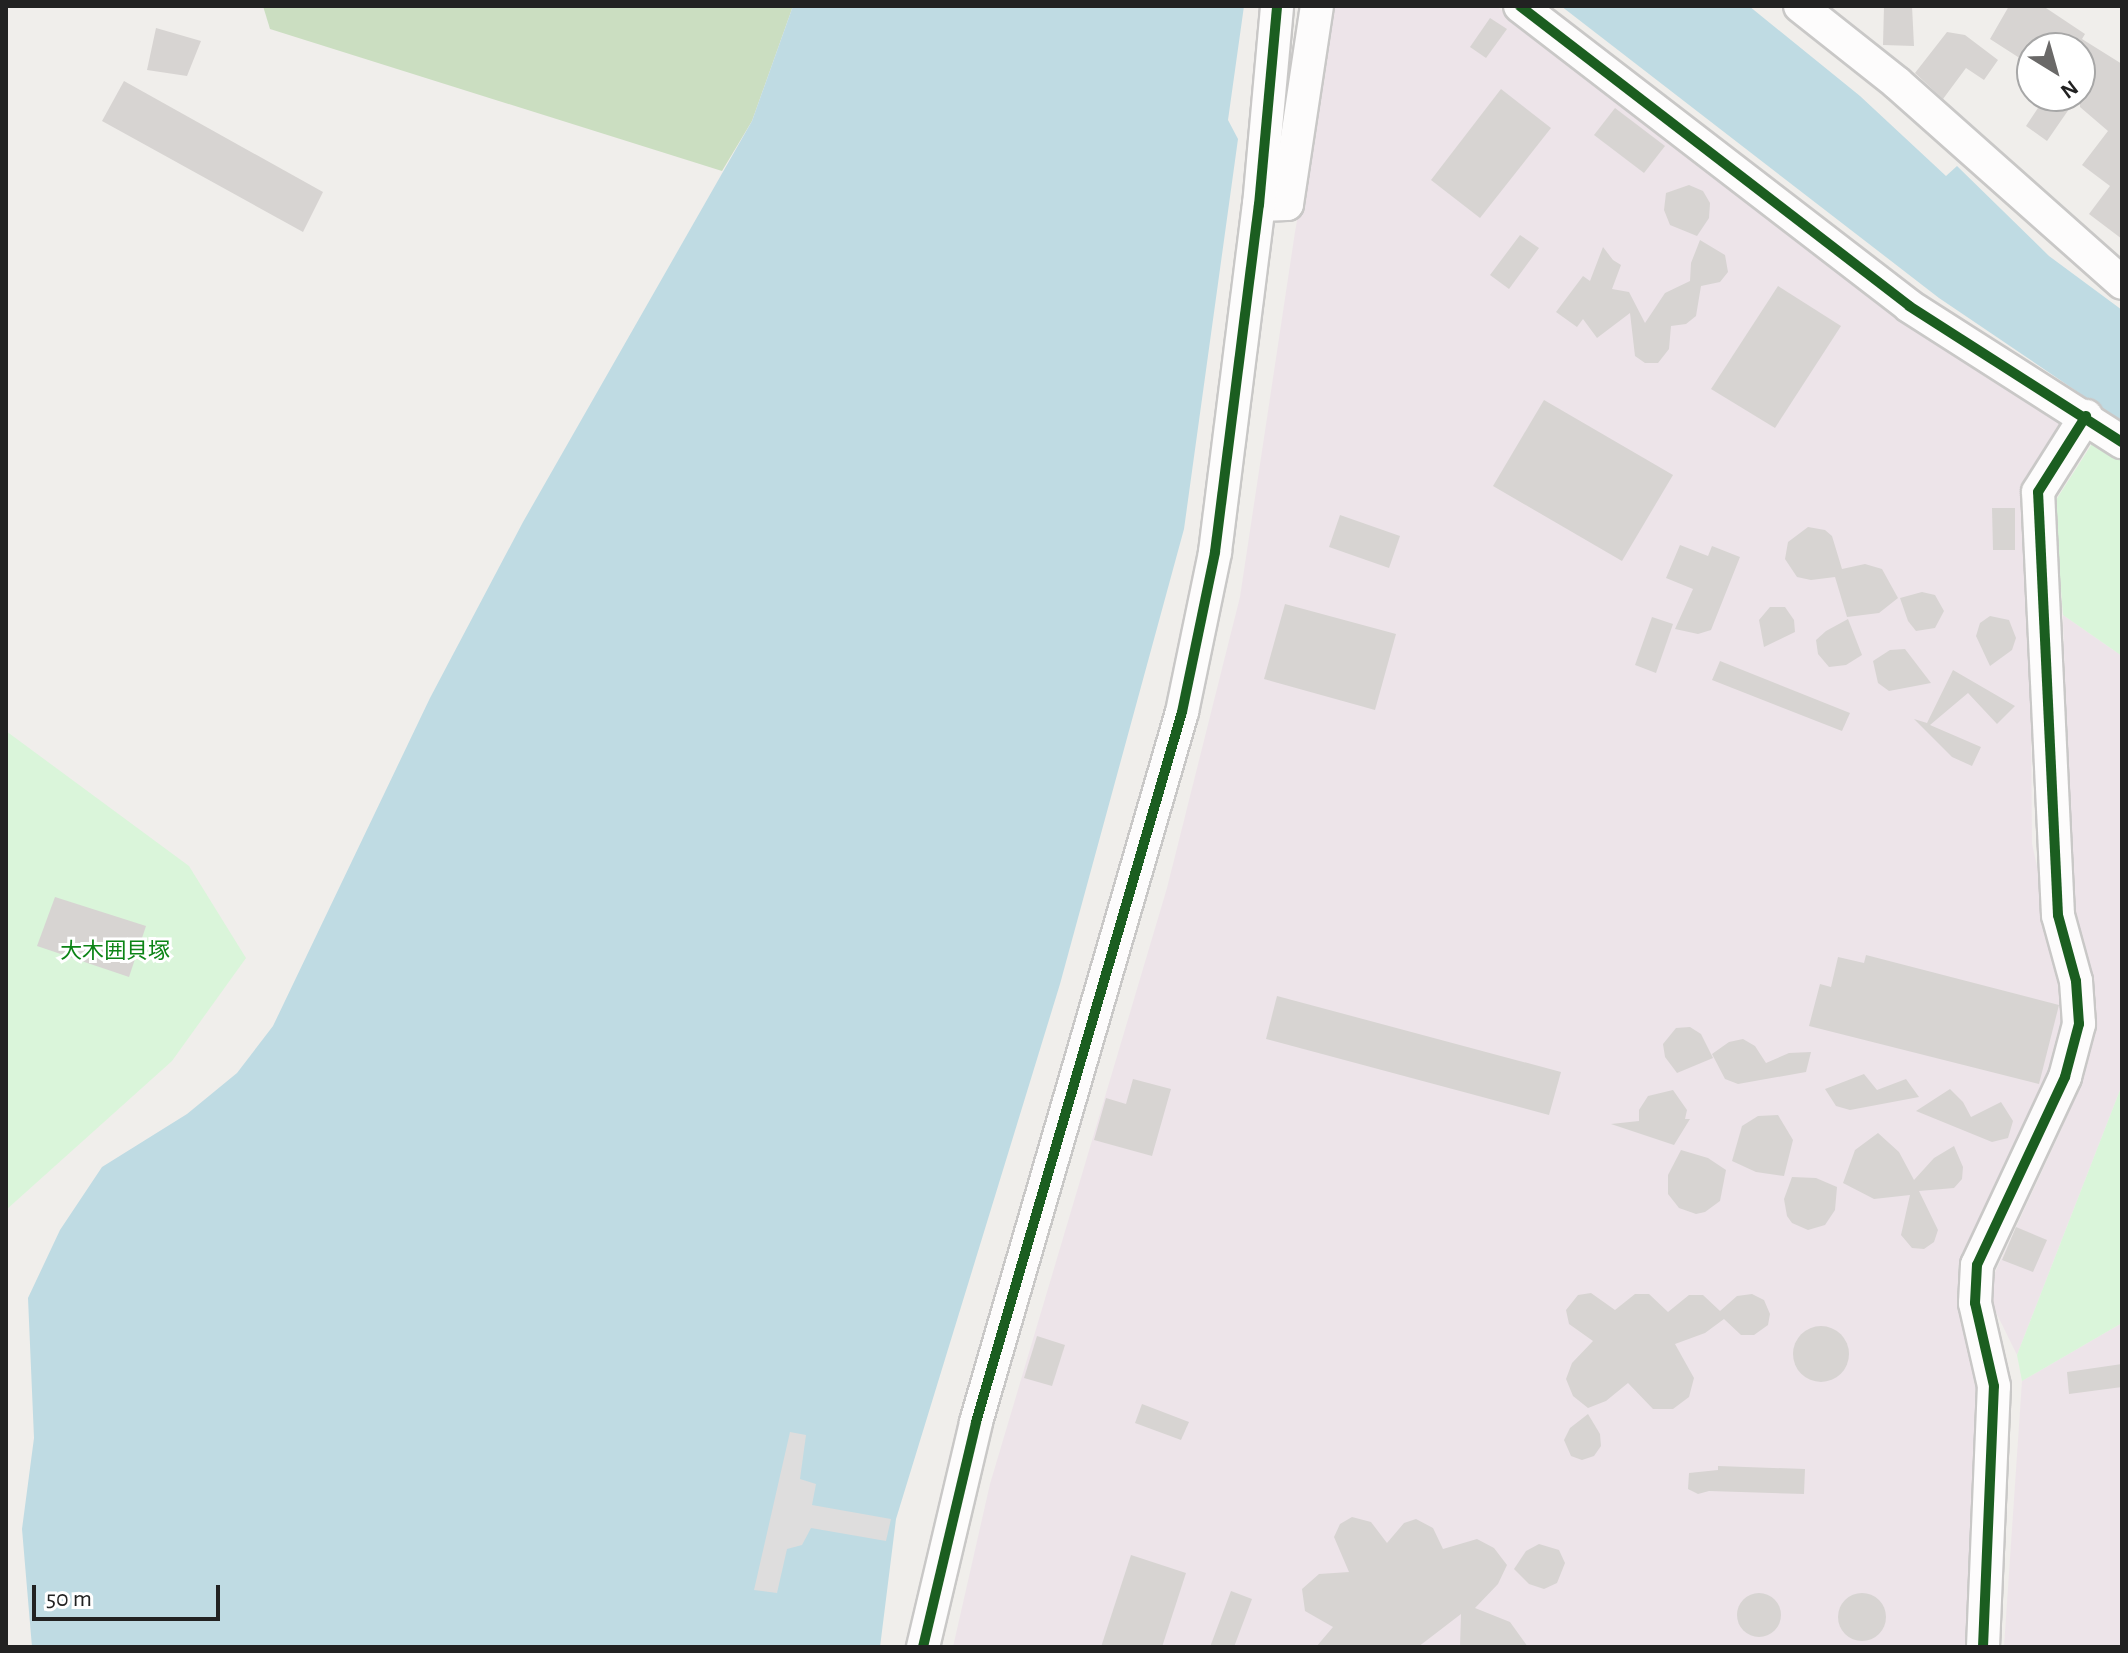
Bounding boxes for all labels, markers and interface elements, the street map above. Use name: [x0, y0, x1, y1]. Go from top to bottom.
north arrow: [2016, 32, 2096, 112]
text: N: [2057, 76, 2082, 103]
park label: 大木囲貝塚: [60, 939, 170, 965]
scale bar: [36, 1569, 224, 1619]
text: 50 m: [46, 1587, 92, 1611]

